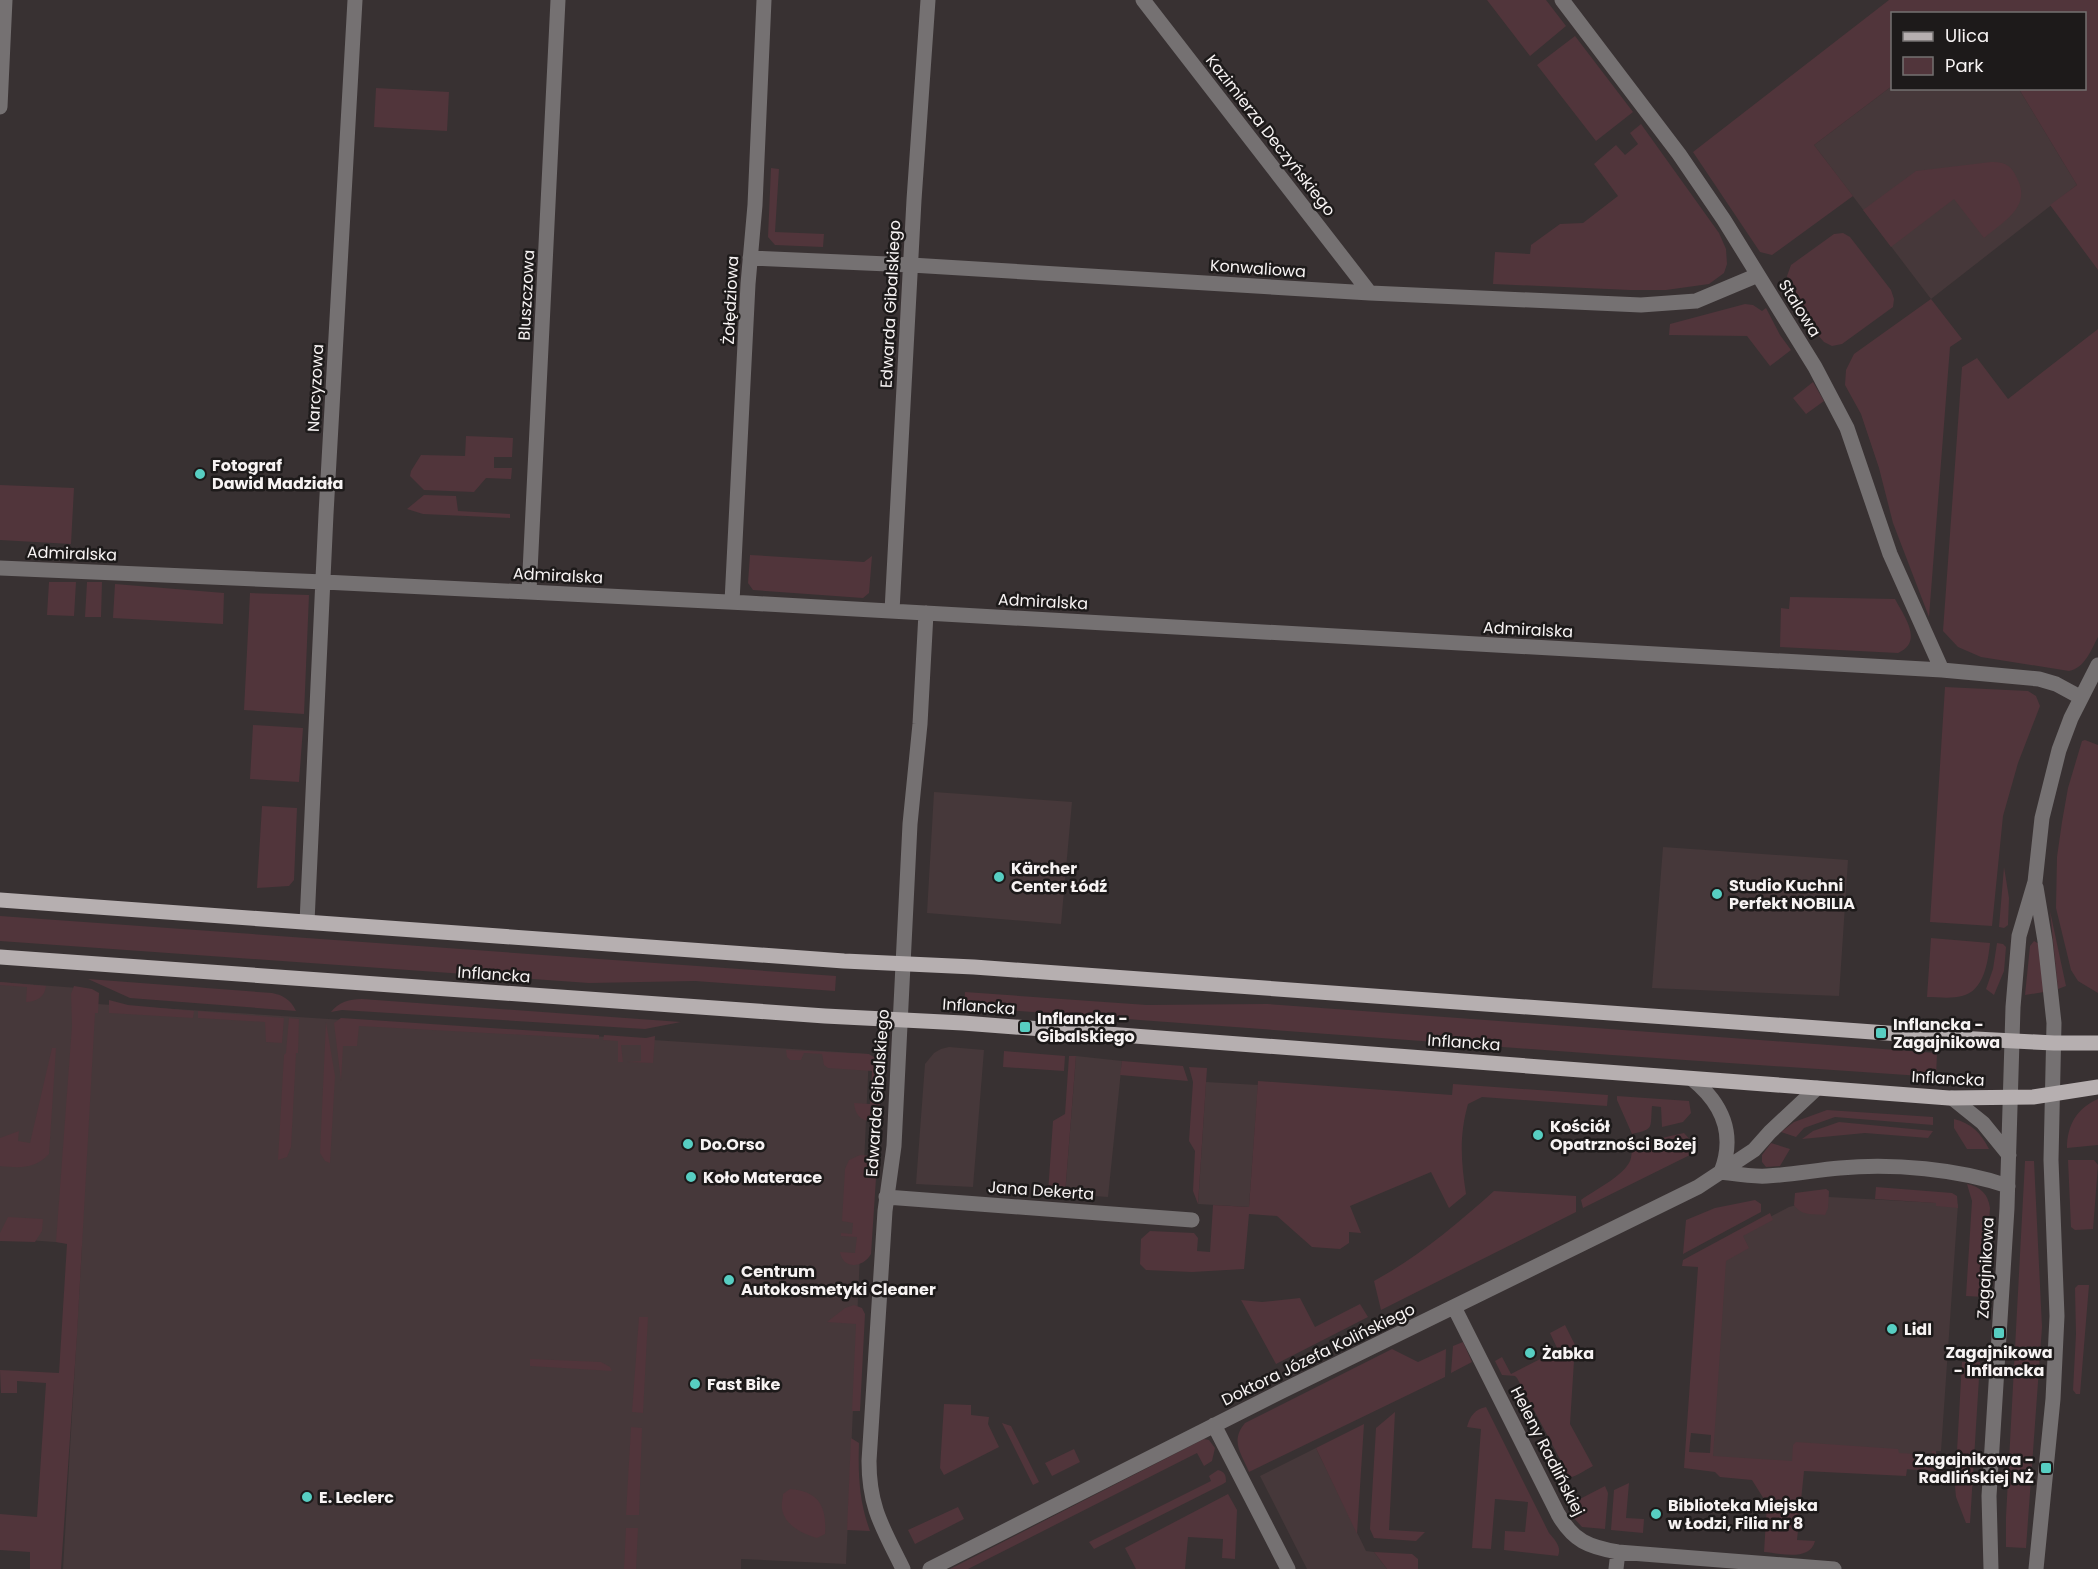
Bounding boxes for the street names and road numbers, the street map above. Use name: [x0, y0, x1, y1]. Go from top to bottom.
street label: Kazimierza Deczyńskiego: [1200, 50, 1341, 221]
street label: Edwarda Gibalskiego: [875, 219, 906, 389]
street label: Bluszczowa: [513, 249, 540, 341]
street label: Konwaliowa: [1209, 254, 1307, 283]
street label: Żołędziowa: [717, 255, 744, 345]
street label: Stalowa: [1773, 275, 1826, 342]
street label: Narcyzowa: [302, 343, 329, 433]
street label: Admiralska: [27, 540, 117, 567]
street label: Admiralska: [512, 562, 604, 589]
street label: Admiralska: [997, 588, 1089, 615]
street label: Admiralska: [1482, 616, 1574, 643]
street label: Inflancka: [457, 960, 531, 989]
street label: Inflancka: [942, 992, 1016, 1021]
street label: Edwarda Gibalskiego: [860, 1008, 895, 1178]
street label: Inflancka: [1427, 1028, 1501, 1057]
street label: Inflancka: [1911, 1065, 1985, 1092]
street label: Jana Dekerta: [987, 1175, 1095, 1206]
street label: Zagajnikowa: [1971, 1217, 2000, 1319]
street label: Doktora Józefa Kolińskiego: [1218, 1298, 1419, 1411]
street label: Heleny Radlińskiej: [1505, 1383, 1590, 1520]

